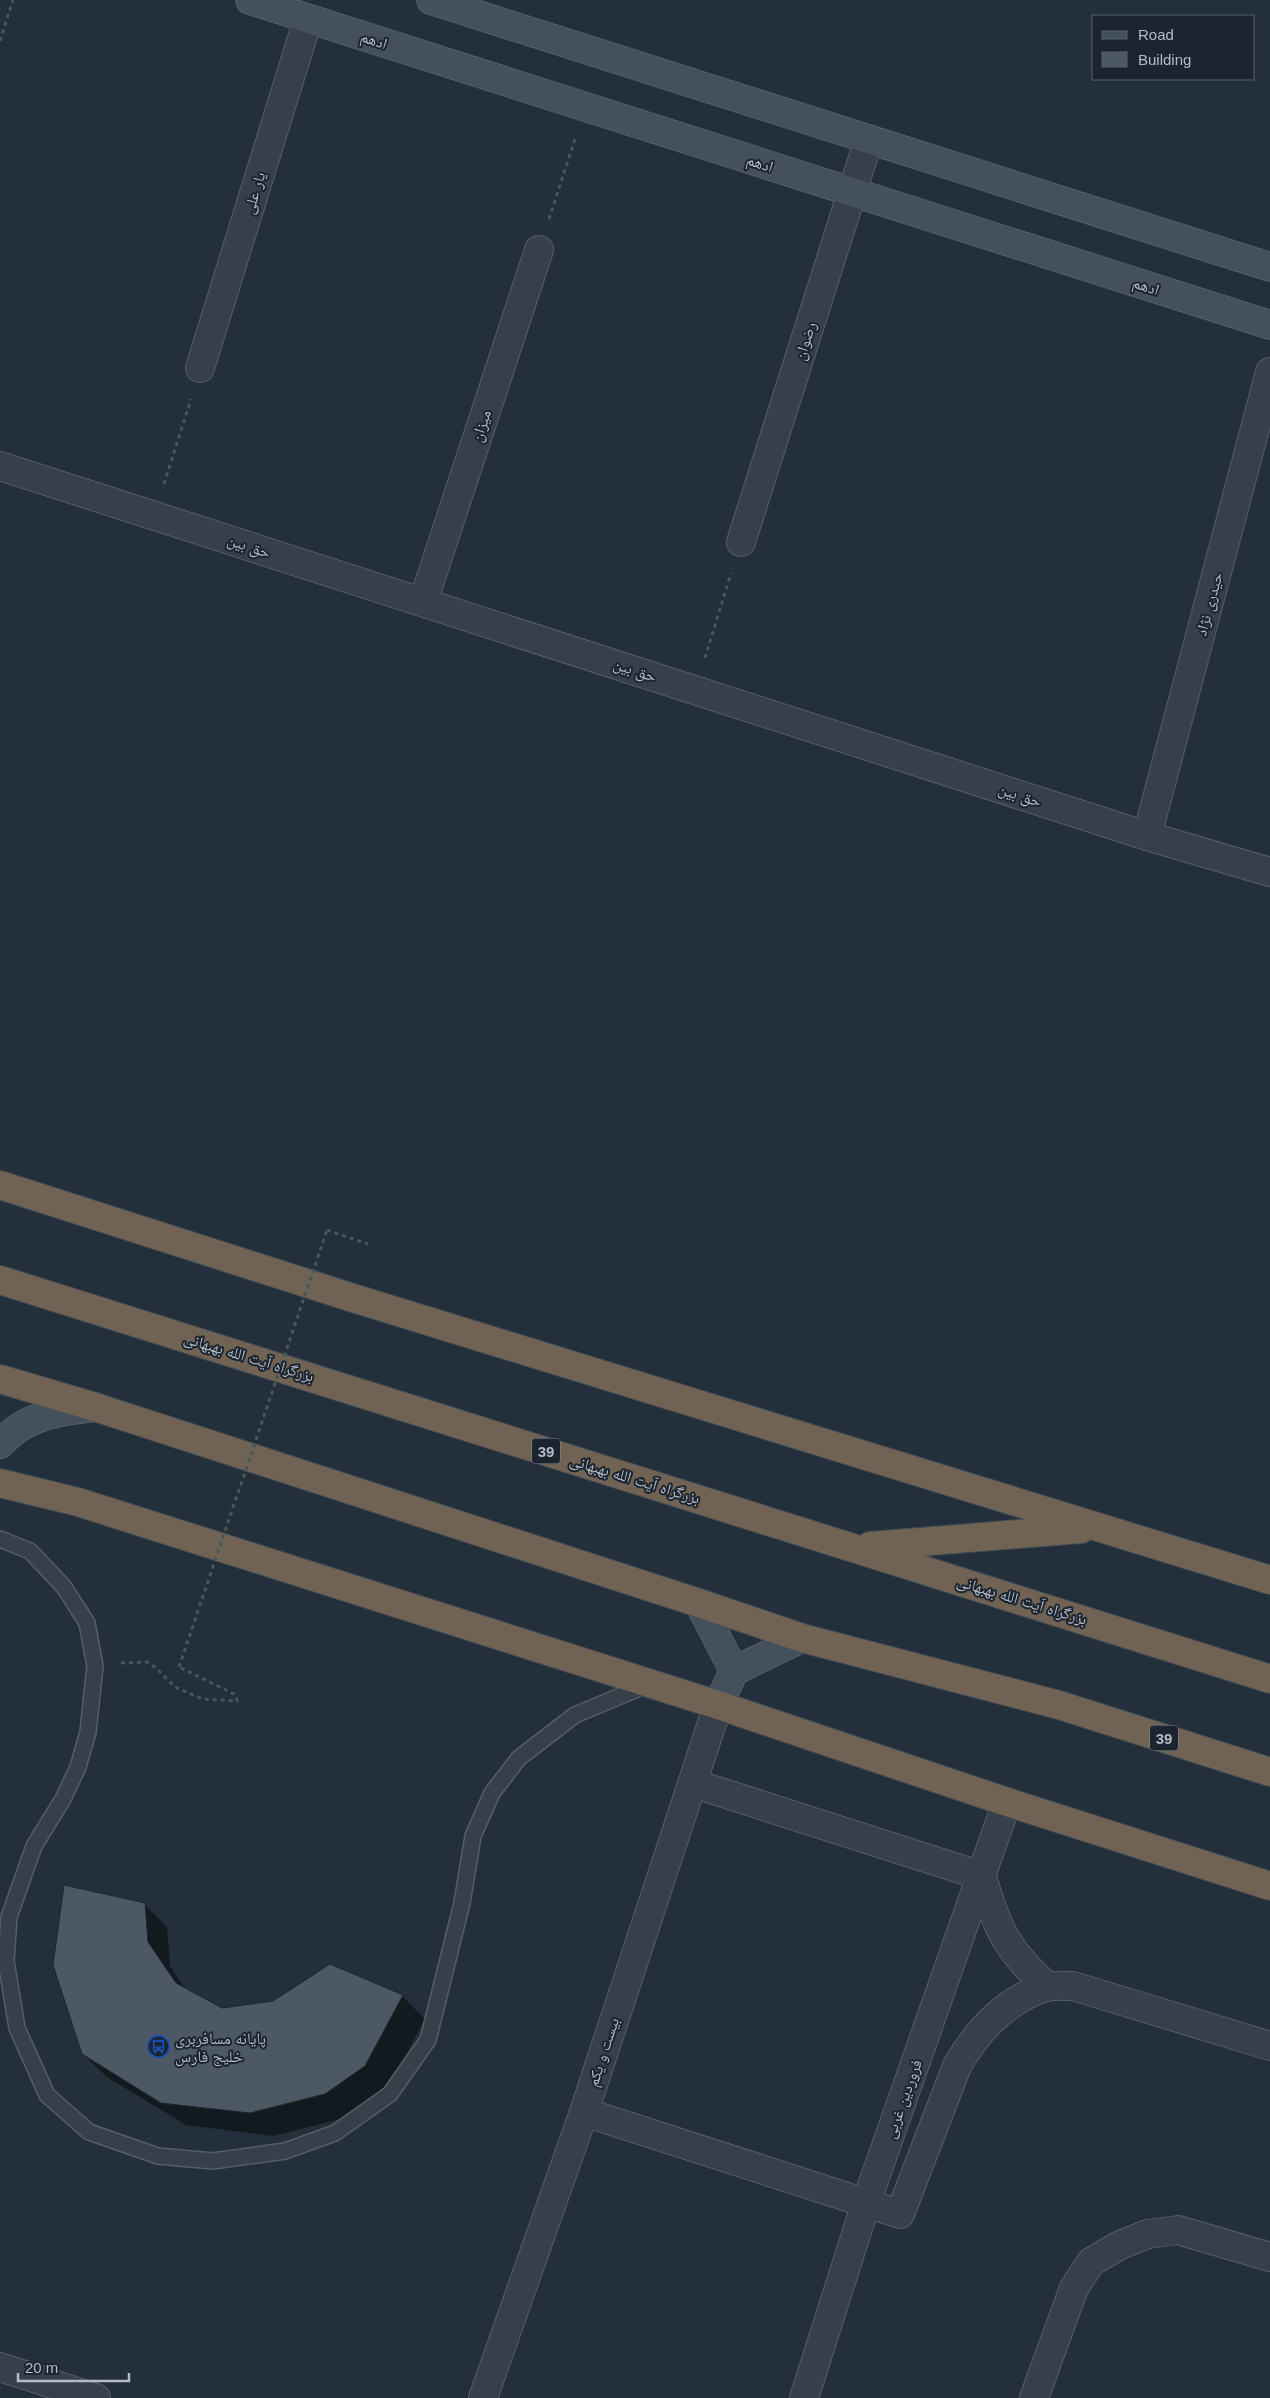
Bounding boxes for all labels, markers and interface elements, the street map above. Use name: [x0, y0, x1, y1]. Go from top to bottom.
legend: [1092, 15, 1255, 80]
text: Road: [1138, 26, 1174, 43]
street label: ادهم: [358, 28, 389, 54]
text: Building: [1138, 51, 1191, 68]
street label: ادهم: [744, 151, 775, 177]
street label: یار علی: [240, 170, 270, 217]
street label: ادهم: [1130, 274, 1161, 300]
street label: رضوان: [791, 320, 821, 363]
street label: میزان: [468, 408, 496, 445]
street label: حق بین: [225, 531, 273, 563]
street label: حیدری نژاد: [1192, 570, 1228, 638]
street label: حق بین: [611, 655, 659, 687]
street label: حق بین: [996, 780, 1044, 812]
street label: بزرگراه آیت الله بهبهانی: [181, 1329, 316, 1387]
road number: 39: [532, 1438, 560, 1464]
street label: بزرگراه آیت الله بهبهانی: [567, 1451, 702, 1509]
street label: بزرگراه آیت الله بهبهانی: [954, 1572, 1089, 1630]
road number: 39: [1150, 1726, 1178, 1750]
street label: بیست و یکم: [584, 2015, 624, 2089]
place label: پایانه مسافربری خلیج فارس: [175, 2030, 266, 2067]
bus stop icon: پایانه مسافربری خلیج فارس: [147, 2035, 171, 2059]
street label: فروردین غربی: [881, 2057, 927, 2141]
scale bar: [18, 2350, 129, 2382]
text: 20 m: [25, 2359, 58, 2376]

